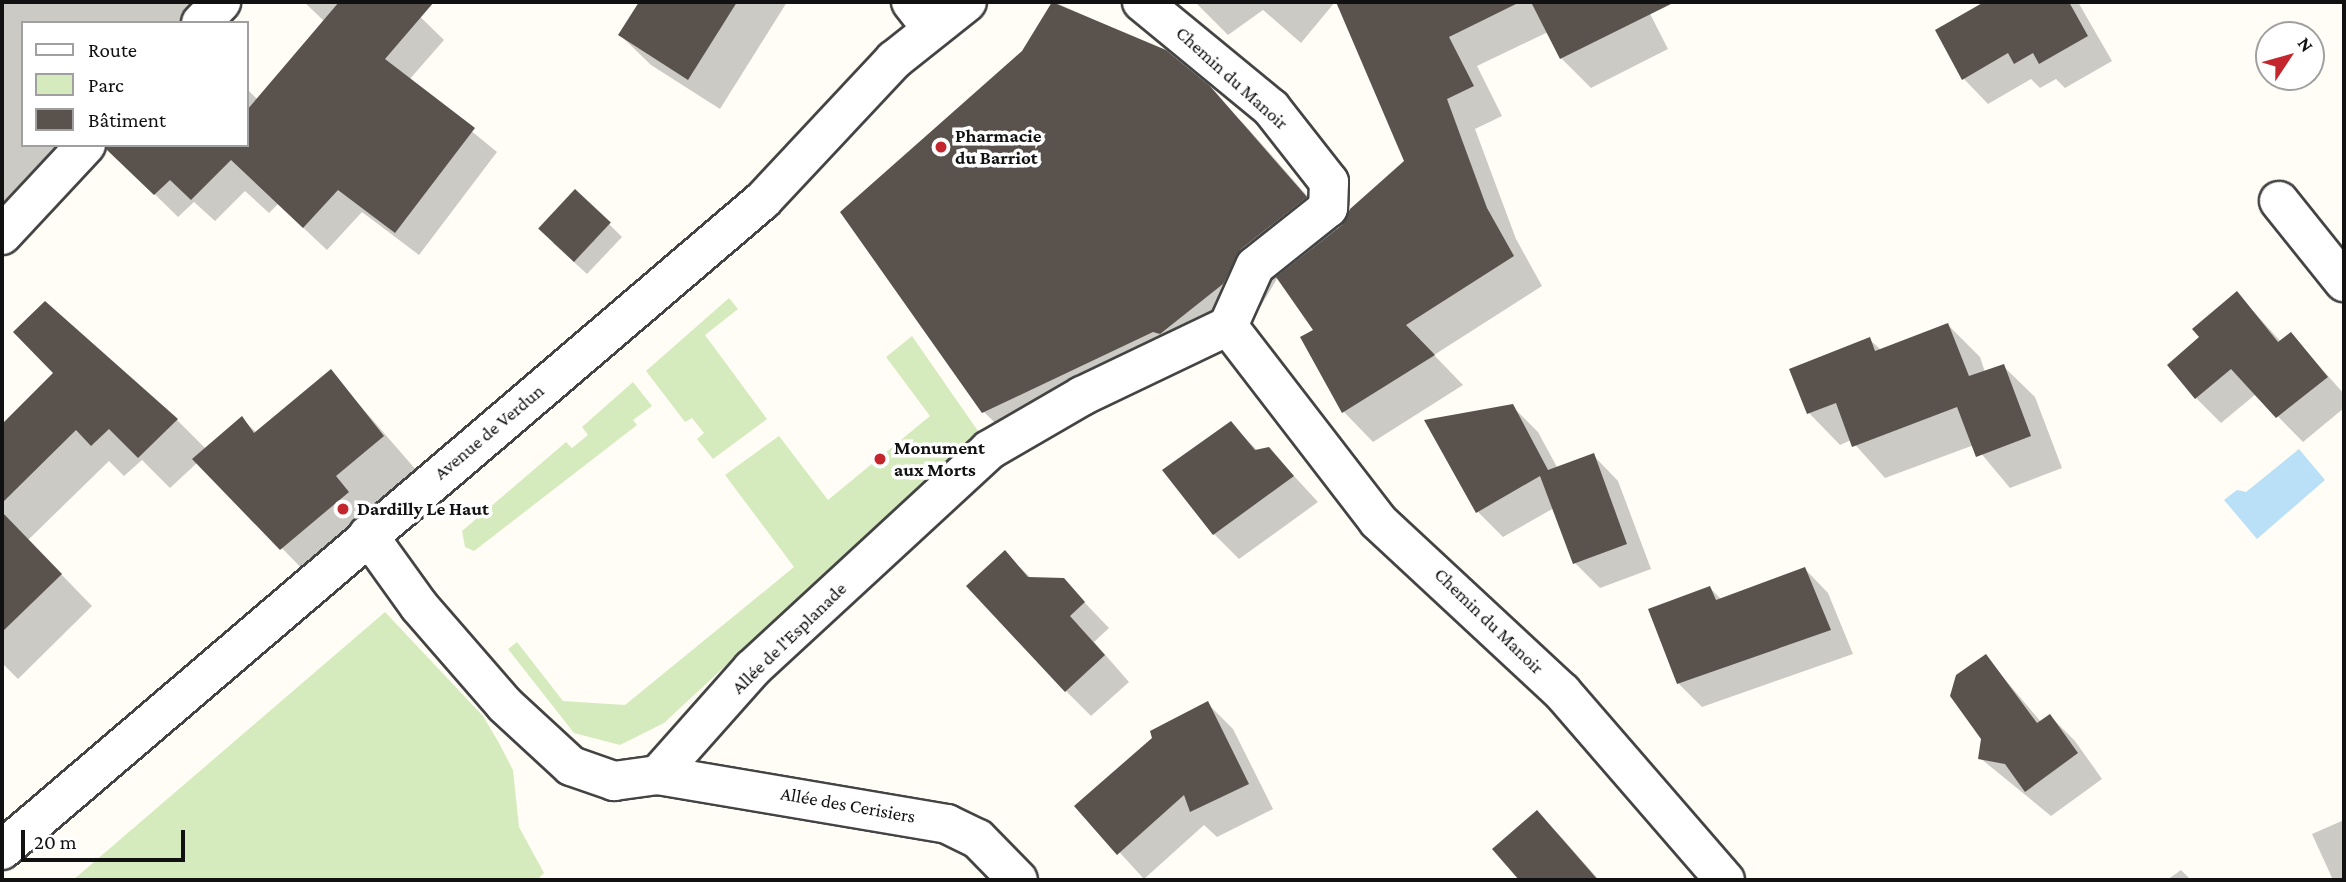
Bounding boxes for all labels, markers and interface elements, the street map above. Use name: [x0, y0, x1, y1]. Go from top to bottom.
legend: [21, 21, 248, 147]
north arrow: [2255, 21, 2325, 91]
street label: Chemin du Manoir: [1171, 22, 1293, 134]
text: N: [2293, 33, 2318, 56]
text: Route: [88, 38, 137, 62]
text: Parc: [88, 73, 124, 97]
text: Bâtiment: [88, 108, 166, 132]
place label: Pharmacie du Barriot: [955, 125, 1042, 169]
marker: Pharmacie du Barriot: [933, 139, 949, 155]
street label: Avenue de Verdun: [429, 379, 549, 485]
place label: Monument aux Morts: [894, 437, 985, 481]
marker: Monument aux Morts: [872, 451, 888, 467]
place label: Dardilly Le Haut: [357, 498, 489, 520]
marker: Dardilly Le Haut: [335, 501, 351, 517]
street label: Chemin du Manoir: [1430, 563, 1548, 679]
street label: Allée de l'Esplanade: [727, 577, 851, 699]
street label: Allée des Cerisiers: [779, 782, 917, 828]
scale bar: [24, 816, 189, 860]
text: 20 m: [34, 830, 77, 854]

